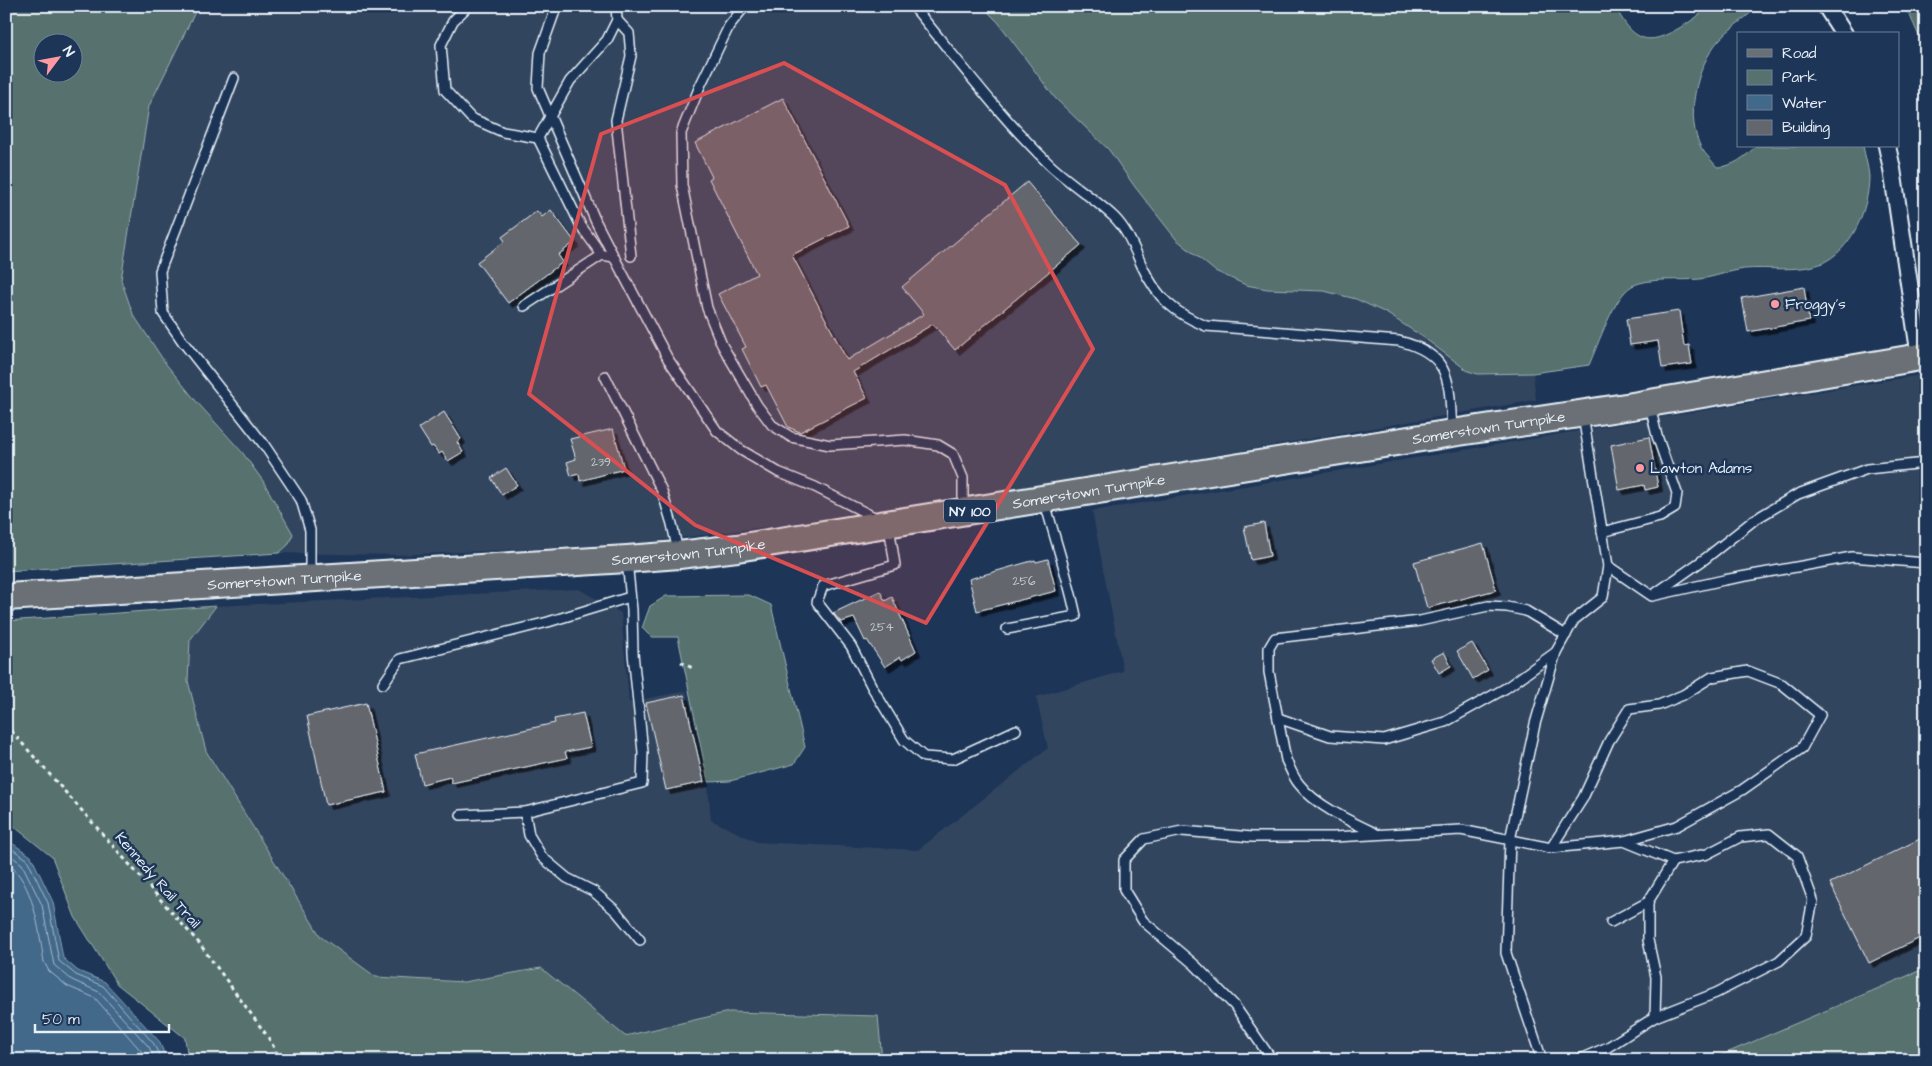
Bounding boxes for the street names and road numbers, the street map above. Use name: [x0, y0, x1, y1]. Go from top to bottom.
street label: Somerstown Turnpike: [1411, 406, 1567, 450]
street label: Somerstown Turnpike: [1011, 469, 1167, 515]
road number: NY 100: [944, 500, 996, 522]
street label: Somerstown Turnpike: [611, 534, 767, 571]
street label: Somerstown Turnpike: [207, 565, 362, 596]
street label: Kennedy Rail Trail: [109, 828, 205, 934]

